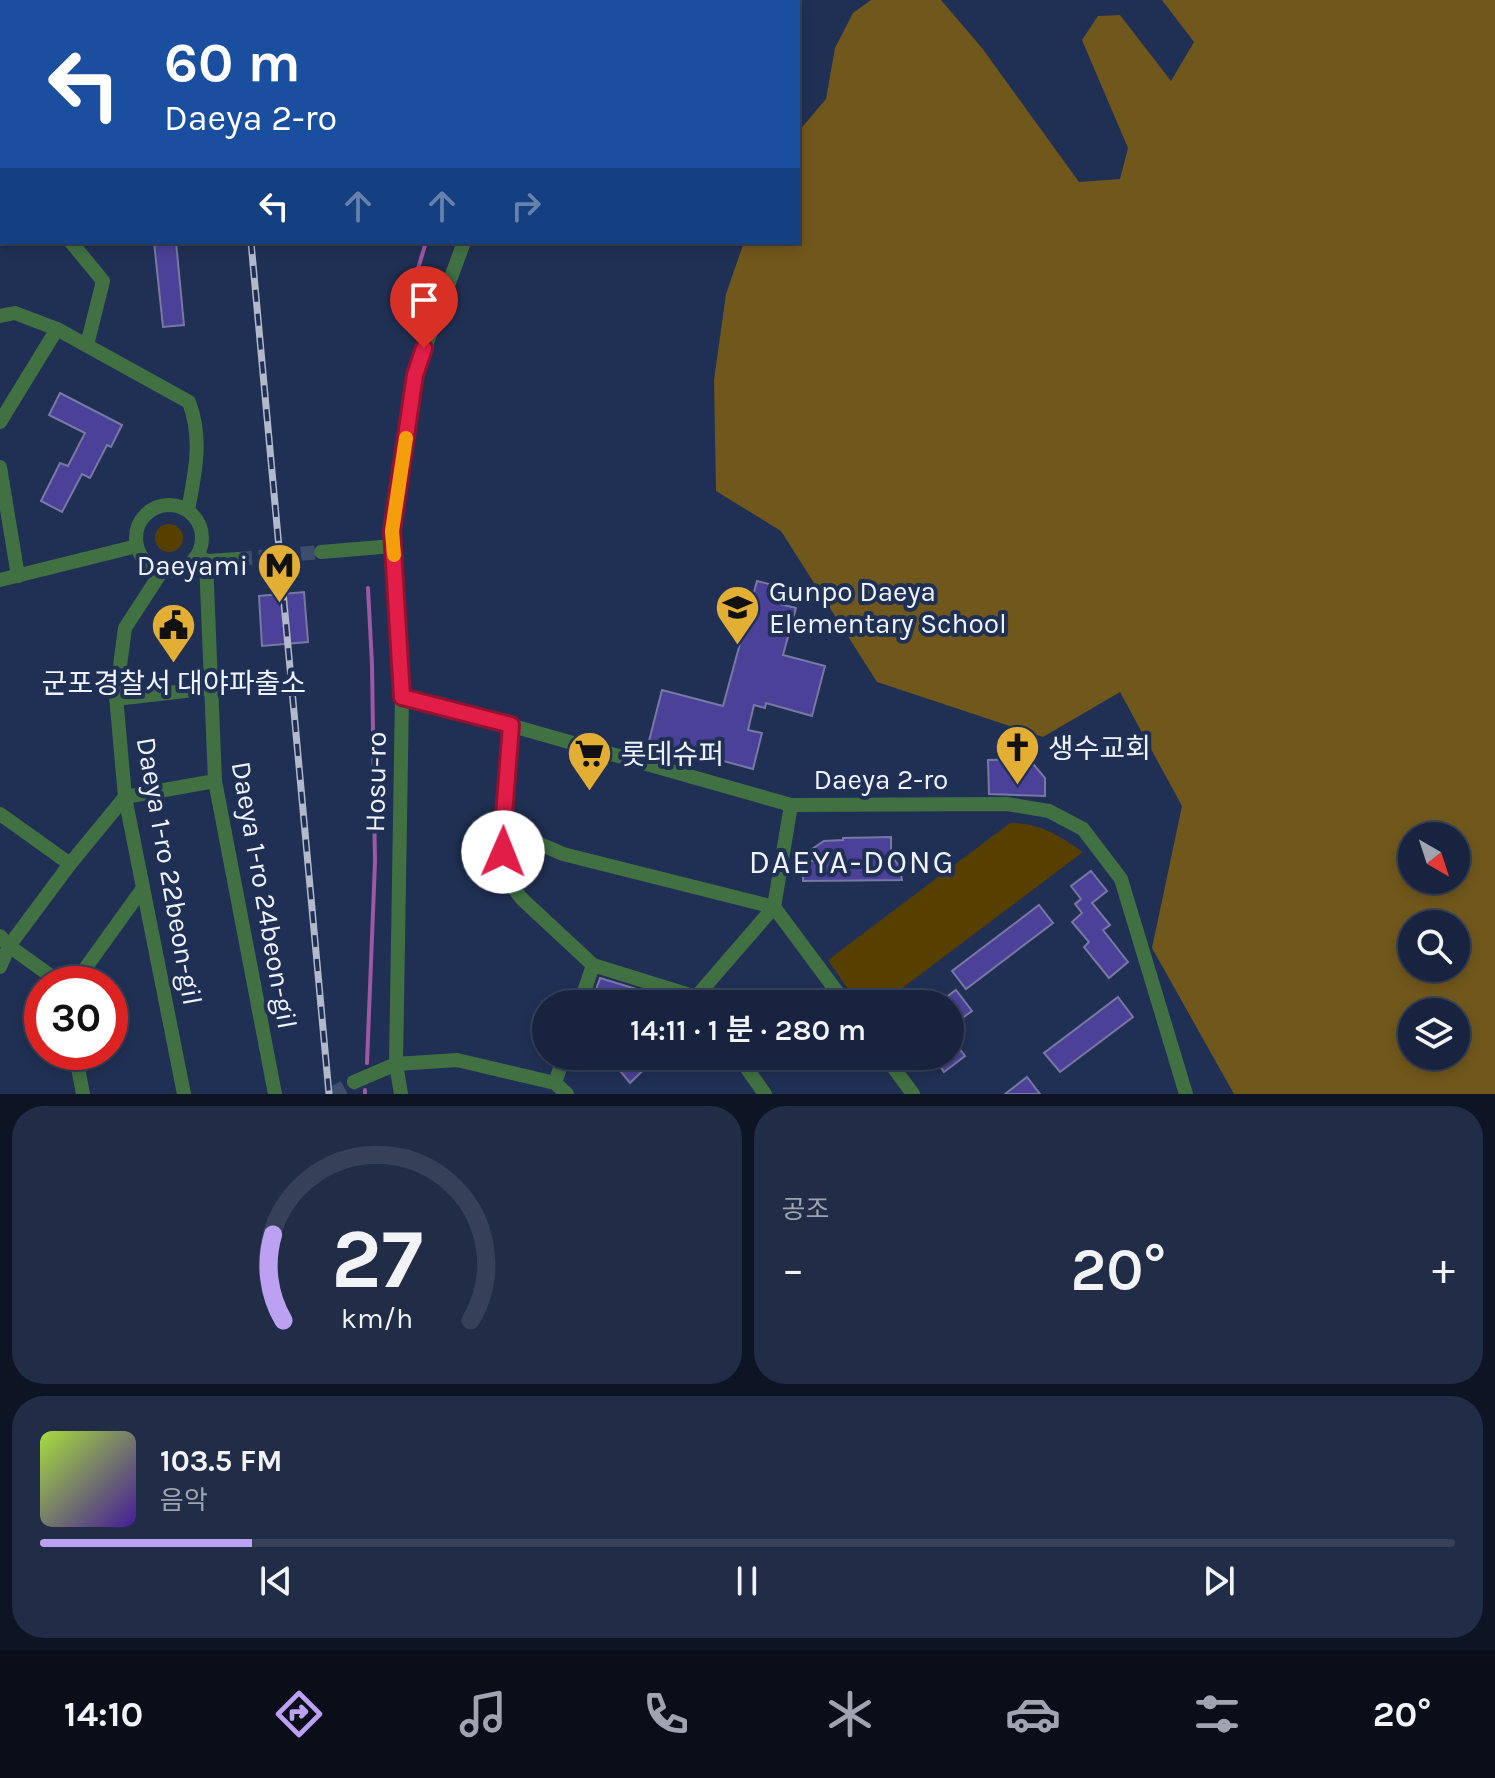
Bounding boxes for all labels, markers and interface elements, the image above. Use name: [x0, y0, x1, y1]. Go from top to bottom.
text: 60 m: [164, 30, 301, 95]
icon: left: [32, 32, 136, 136]
text: Daeya 2-ro: [164, 97, 337, 139]
icon: left: [252, 184, 296, 228]
icon: ahead: [336, 184, 380, 228]
icon: ahead: [420, 184, 464, 228]
icon: right: [504, 184, 548, 228]
pin: [390, 266, 458, 348]
icon: arrive: [402, 278, 446, 322]
metro station icon: Daeyami: [255, 541, 303, 604]
place label: Daeyami: [137, 549, 248, 582]
place label: Gunpo Daeya Elementary School: [769, 575, 1007, 640]
school or university icon: Gunpo Daeya Elementary School: [714, 583, 762, 646]
public building icon: 군포경찰서 대야파출소: [150, 602, 198, 665]
place label: 군포경찰서 대야파출소: [42, 667, 306, 700]
church icon: 생수교회: [993, 724, 1041, 787]
supermarket icon: 롯데슈퍼: [566, 730, 614, 793]
street label: Hosu-ro: [358, 731, 393, 833]
place label: 생수교회: [1048, 732, 1151, 765]
street label: Daeya 1-ro 22beon-gil: [130, 734, 209, 1008]
place label: 롯데슈퍼: [621, 738, 724, 771]
street label: Daeya 1-ro 24beon-gil: [225, 759, 304, 1032]
street label: Daeya 2-ro: [814, 763, 948, 796]
position arrow: [461, 810, 545, 894]
north arrow: [1398, 822, 1470, 894]
map controls: [1398, 822, 1470, 1070]
district label: DAEYA-DONG: [749, 844, 955, 881]
button: search: [1398, 910, 1470, 982]
speed limit sign: 30: [24, 966, 128, 1070]
button: layers: [1398, 998, 1470, 1070]
text: 14:11 · 1 분 · 280 m: [630, 1012, 866, 1048]
text: 공조: [782, 1194, 829, 1225]
text: 27: [331, 1211, 423, 1308]
text: 20°: [1070, 1235, 1166, 1305]
text: −: [782, 1244, 805, 1295]
text: +: [1432, 1244, 1455, 1295]
text: km/h: [341, 1302, 413, 1335]
text: 103.5 FM: [160, 1443, 282, 1479]
text: 음악: [160, 1485, 208, 1516]
icon: previous: [254, 1559, 298, 1603]
icon: pause: [725, 1559, 769, 1603]
icon: next: [1197, 1559, 1241, 1603]
icon: directions: [271, 1686, 327, 1742]
icon: music: [455, 1686, 511, 1742]
icon: phone: [638, 1686, 694, 1742]
icon: climate: [822, 1686, 878, 1742]
icon: car: [1005, 1686, 1061, 1742]
icon: filters: [1189, 1686, 1245, 1742]
text: 14:10: [64, 1693, 143, 1735]
text: 20°: [1373, 1693, 1431, 1735]

